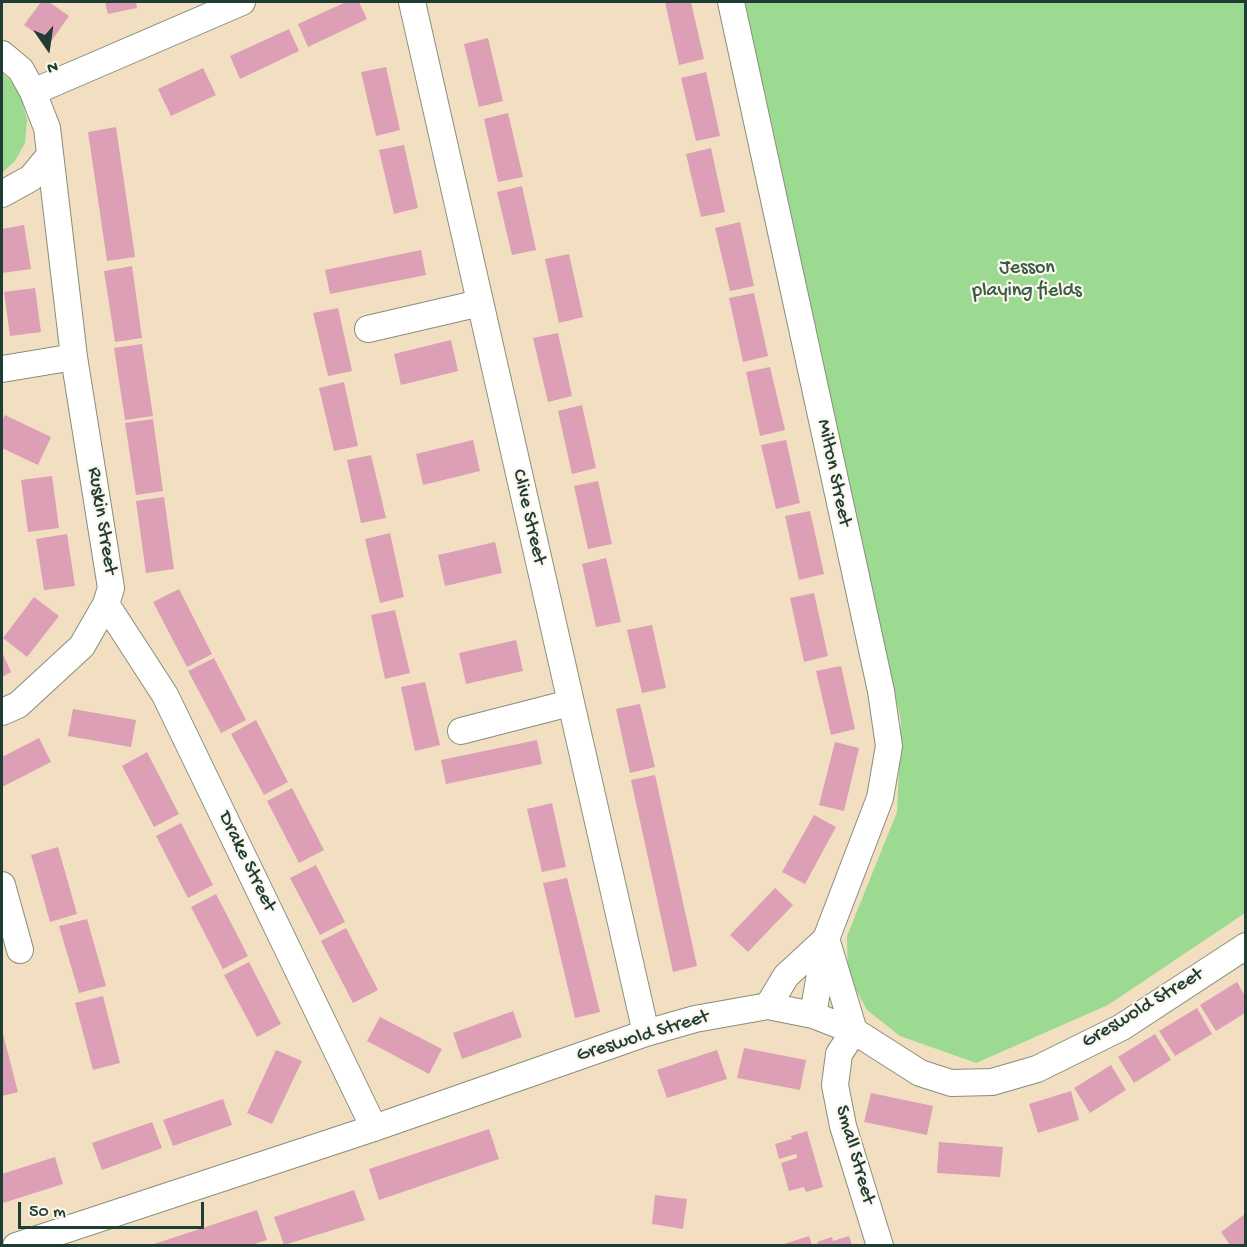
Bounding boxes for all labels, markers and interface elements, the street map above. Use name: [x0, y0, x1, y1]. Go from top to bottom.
north arrow: [18, 18, 78, 78]
text: N: [45, 56, 59, 76]
park label: Jesson playing fields: [972, 257, 1082, 304]
street label: Milton Street: [810, 417, 856, 529]
street label: Ruskin Street: [81, 466, 121, 576]
street label: Clive Street: [505, 467, 551, 567]
street label: Drake Street: [211, 808, 281, 916]
street label: Greswold Street: [1078, 963, 1208, 1055]
street label: Greswold Street: [574, 1005, 712, 1069]
street label: Small Street: [828, 1103, 880, 1207]
scale bar: [21, 1190, 207, 1228]
text: 50 m: [29, 1202, 66, 1223]

